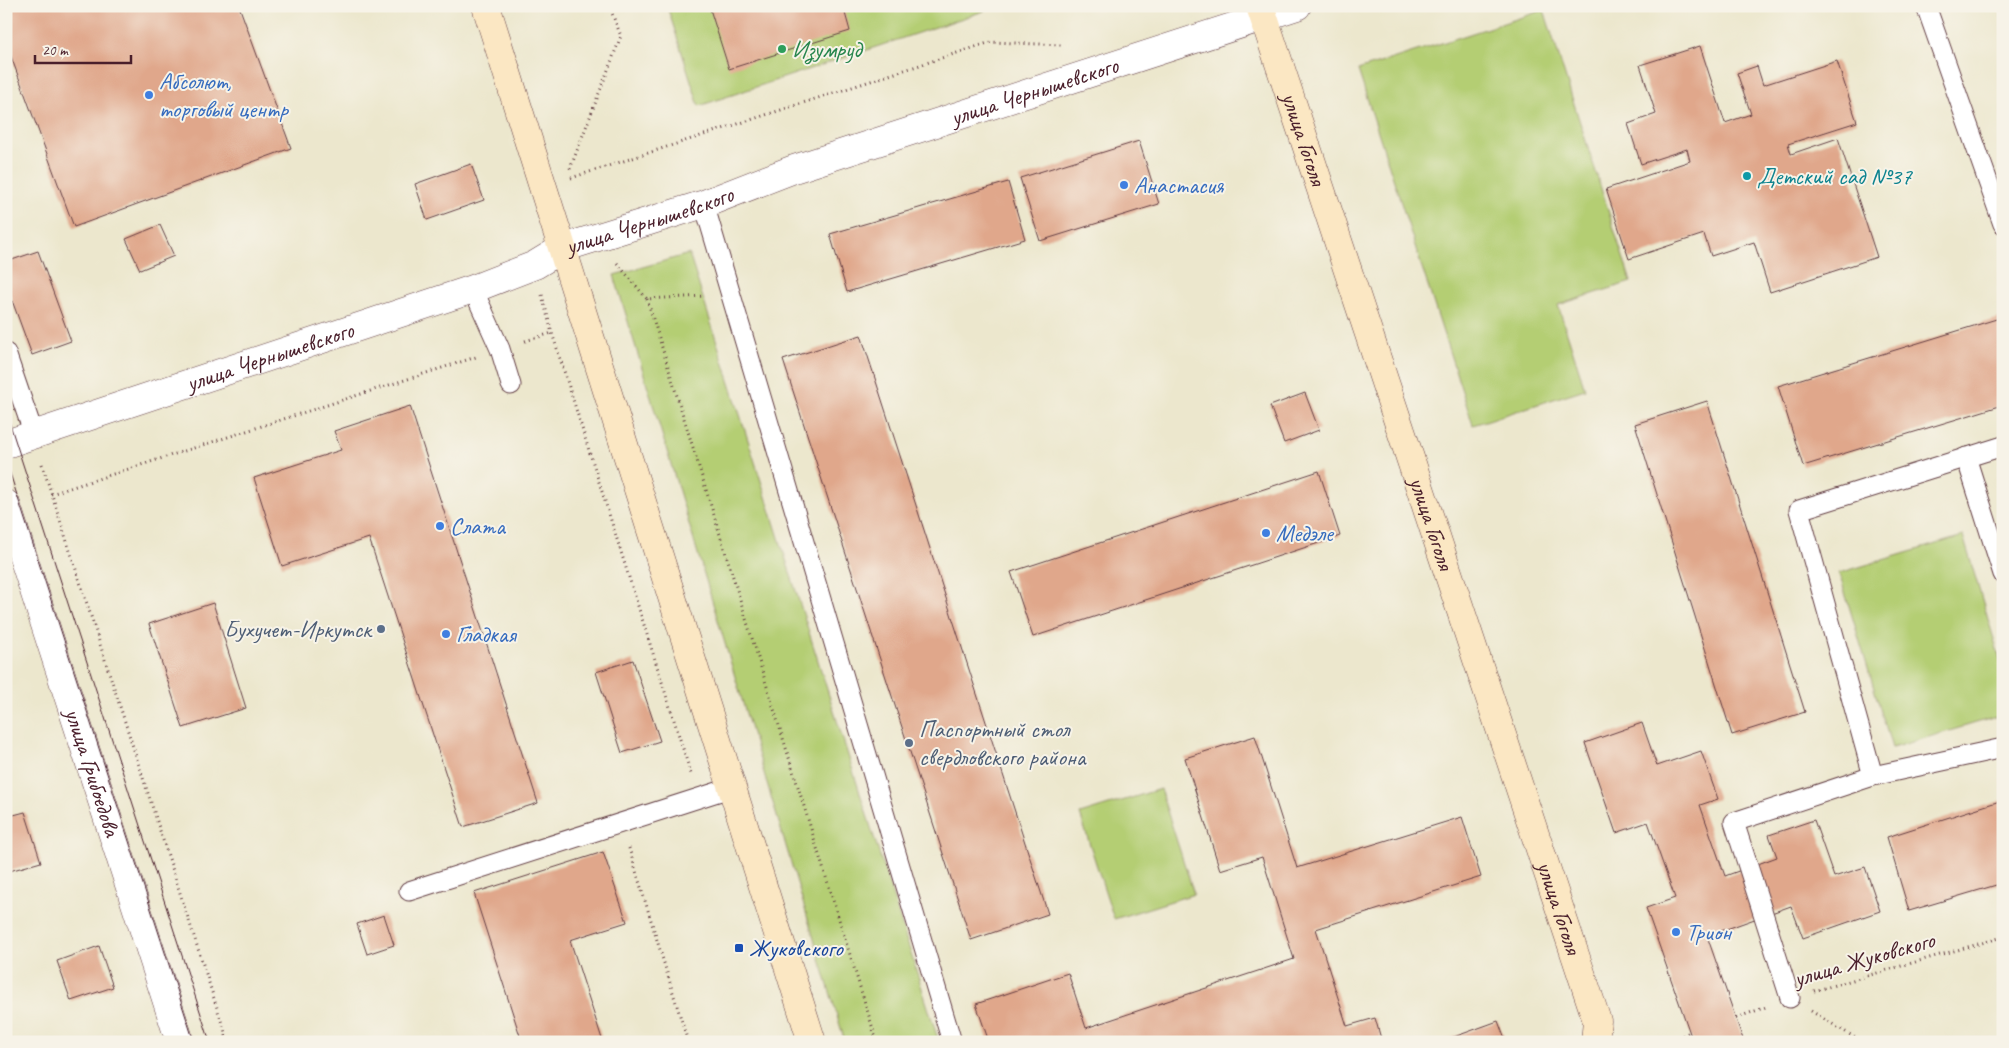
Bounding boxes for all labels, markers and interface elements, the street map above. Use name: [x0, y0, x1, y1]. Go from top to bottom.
scale bar: [35, 32, 131, 64]
place label: Изумруд: [792, 34, 864, 65]
text: 20 m: [42, 41, 69, 60]
marker: Изумруд: [776, 43, 788, 55]
street label: улица Чернышевского: [945, 50, 1123, 133]
place label: Абсолют, торговый центр: [159, 66, 289, 124]
street label: улица Гоголя: [1274, 87, 1334, 191]
marker: Абсолют, торговый центр: [143, 89, 155, 101]
place label: Детский сад №37: [1757, 161, 1913, 191]
place label: Анастасия: [1134, 170, 1225, 200]
marker: Детский сад №37: [1741, 170, 1753, 182]
street label: улица Чернышевского: [560, 179, 739, 262]
marker: Анастасия: [1118, 179, 1130, 191]
street label: улица Чернышевского: [180, 314, 359, 399]
street label: улица Гоголя: [1402, 471, 1462, 575]
place label: Слата: [450, 511, 506, 541]
place label: Медэле: [1276, 518, 1335, 548]
marker: Слата: [434, 520, 446, 532]
marker: Медэле: [1260, 527, 1272, 539]
place label: Бухучет-Иркутск: [224, 614, 373, 644]
place label: Гладкая: [456, 619, 517, 649]
marker: Бухучет-Иркутск: [375, 623, 387, 635]
marker: Гладкая: [440, 628, 452, 640]
street label: улица Грибоедова: [57, 703, 128, 841]
place label: Паспортный стол свердловского района: [919, 714, 1087, 772]
marker: Паспортный стол свердловского района: [903, 737, 915, 749]
street label: улица Гоголя: [1529, 855, 1589, 960]
place label: Трион: [1686, 917, 1732, 947]
street label: улица Жуковского: [1788, 924, 1939, 994]
marker: Трион: [1670, 926, 1682, 938]
place label: Жуковского: [749, 933, 844, 963]
marker: Жуковского: [733, 942, 745, 954]

